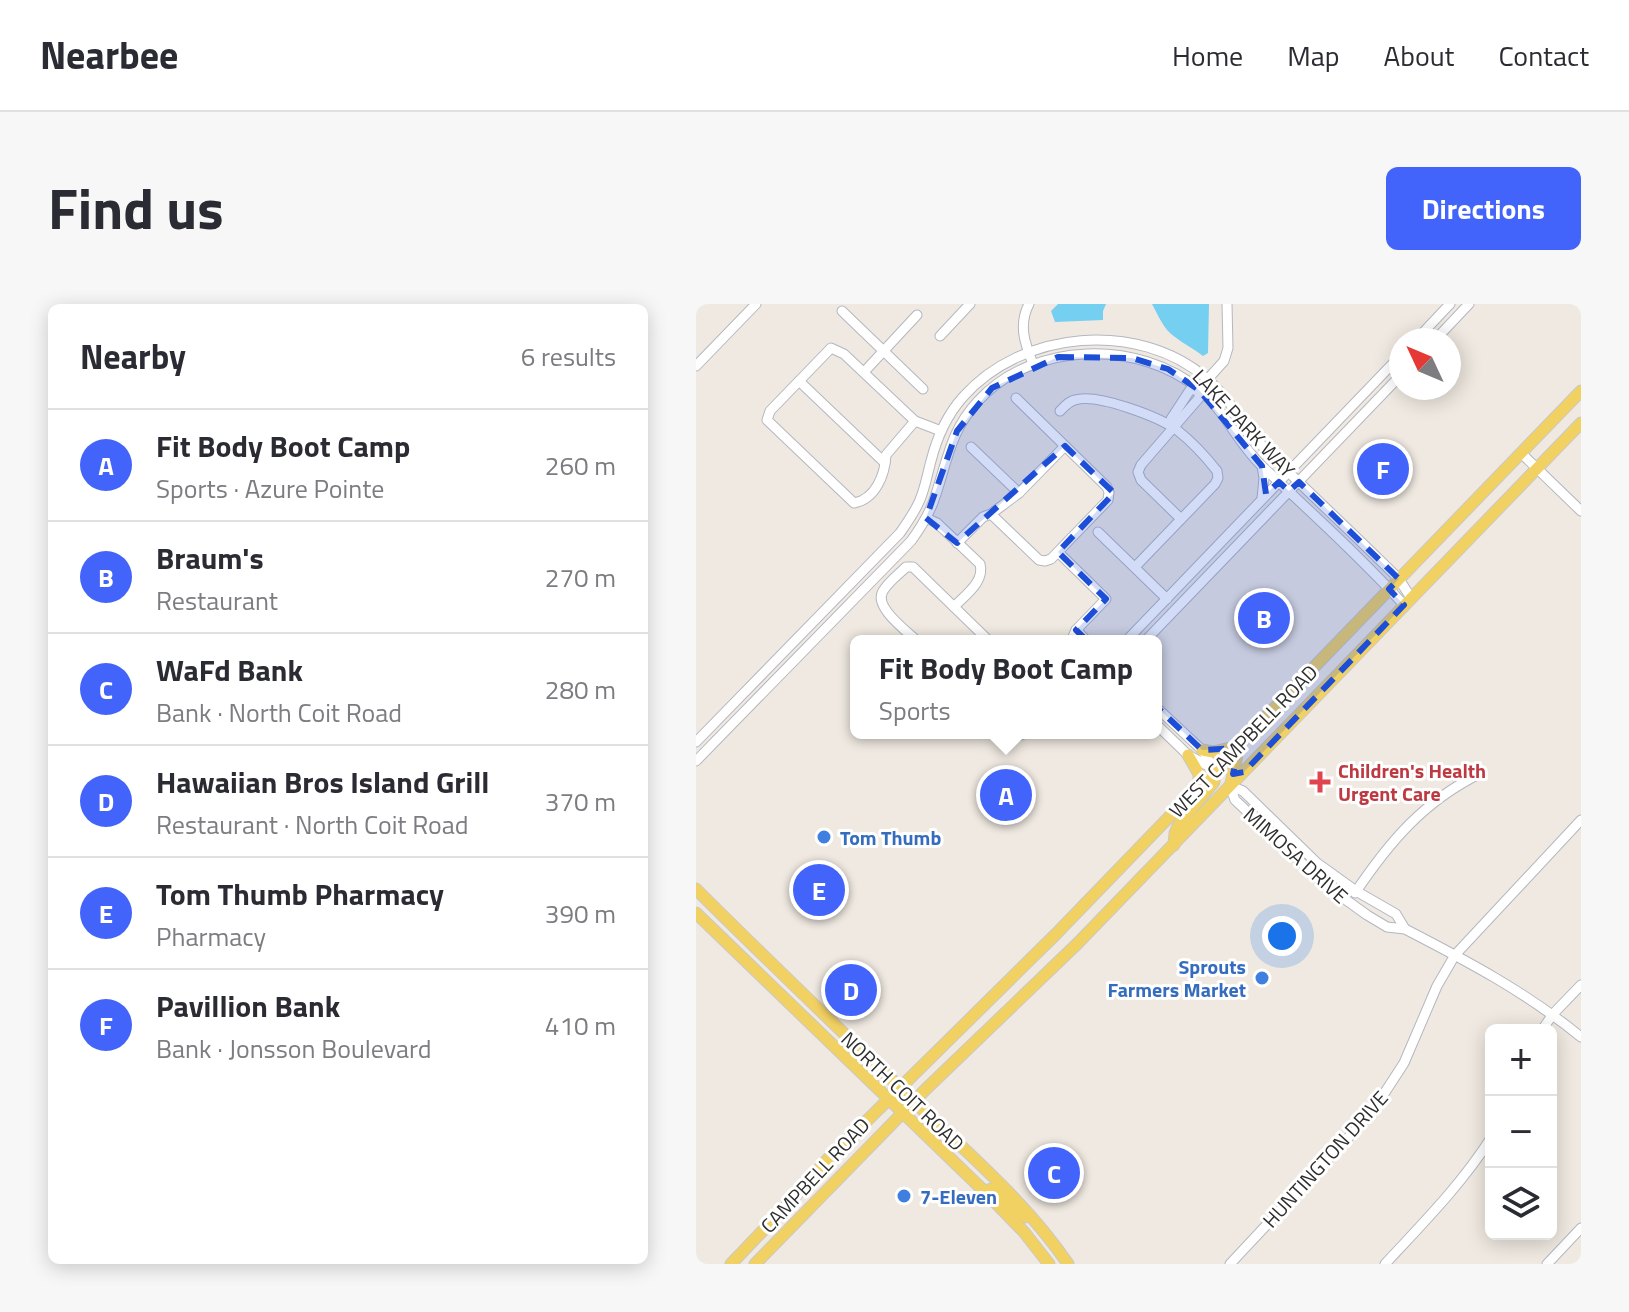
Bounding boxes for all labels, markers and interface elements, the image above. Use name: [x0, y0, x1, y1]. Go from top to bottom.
text: Nearbee: [40, 26, 178, 84]
text: Home: [1172, 34, 1243, 77]
text: Map: [1287, 34, 1340, 77]
text: About: [1384, 34, 1454, 77]
text: Contact: [1498, 34, 1589, 77]
text: Find us: [48, 166, 224, 251]
button: Directions: [1386, 167, 1581, 250]
north arrow: [1389, 328, 1461, 400]
text: Nearby: [80, 330, 186, 382]
text: 6 results: [521, 337, 616, 376]
street label: LAKE PARK WAY: [1185, 362, 1303, 484]
text: Fit Body Boot Camp: [156, 423, 410, 469]
pin: F: [1357, 439, 1409, 499]
text: A: [98, 446, 114, 485]
text: 260 m: [545, 446, 616, 485]
text: Sports · Azure Pointe: [156, 469, 384, 508]
text: Braum's: [156, 535, 264, 581]
text: B: [98, 558, 114, 597]
text: 270 m: [545, 558, 616, 597]
text: Restaurant: [156, 581, 278, 620]
pin: B: [1238, 588, 1290, 648]
popup: [850, 635, 1162, 739]
text: Fit Body Boot Camp: [879, 645, 1133, 691]
text: WaFd Bank: [156, 647, 303, 693]
street label: WEST CAMPBELL ROAD: [1161, 657, 1325, 825]
text: C: [99, 670, 113, 709]
text: 280 m: [545, 670, 616, 709]
text: Sports: [879, 691, 951, 730]
text: Bank · North Coit Road: [156, 693, 402, 732]
place label: Children's Health Urgent Care: [1338, 755, 1486, 809]
text: Hawaiian Bros Island Grill: [156, 759, 489, 805]
pin: A: [980, 765, 1032, 825]
marker: Children's Health Urgent Care: [1309, 771, 1331, 793]
text: D: [98, 782, 114, 821]
text: 370 m: [545, 782, 616, 821]
street label: MIMOSA DRIVE: [1237, 799, 1355, 911]
text: Restaurant · North Coit Road: [156, 805, 469, 844]
place label: Tom Thumb: [840, 822, 941, 853]
marker: Tom Thumb: [815, 828, 833, 846]
pin: E: [793, 860, 845, 920]
text: Tom Thumb Pharmacy: [156, 871, 444, 917]
text: E: [99, 894, 113, 933]
text: 390 m: [545, 894, 616, 933]
your location: [1262, 916, 1302, 956]
text: Pharmacy: [156, 917, 266, 956]
place label: Sprouts Farmers Market: [1107, 951, 1246, 1005]
pin: D: [825, 960, 877, 1020]
marker: Sprouts Farmers Market: [1253, 969, 1271, 987]
text: Pavillion Bank: [156, 983, 340, 1029]
text: F: [99, 1006, 113, 1045]
text: 410 m: [545, 1006, 616, 1045]
street label: NORTH COIT ROAD: [834, 1024, 972, 1158]
map controls: [1485, 1024, 1557, 1240]
button: +: [1485, 1024, 1557, 1096]
text: Bank · Jonsson Boulevard: [156, 1029, 431, 1068]
street label: HUNTINGTON DRIVE: [1255, 1084, 1395, 1234]
button: −: [1485, 1096, 1557, 1168]
street label: CAMPBELL ROAD: [753, 1110, 877, 1240]
pin: C: [1028, 1143, 1080, 1203]
button: layers: [1485, 1168, 1557, 1240]
place label: 7-Eleven: [920, 1181, 997, 1212]
marker: 7-Eleven: [895, 1187, 913, 1205]

